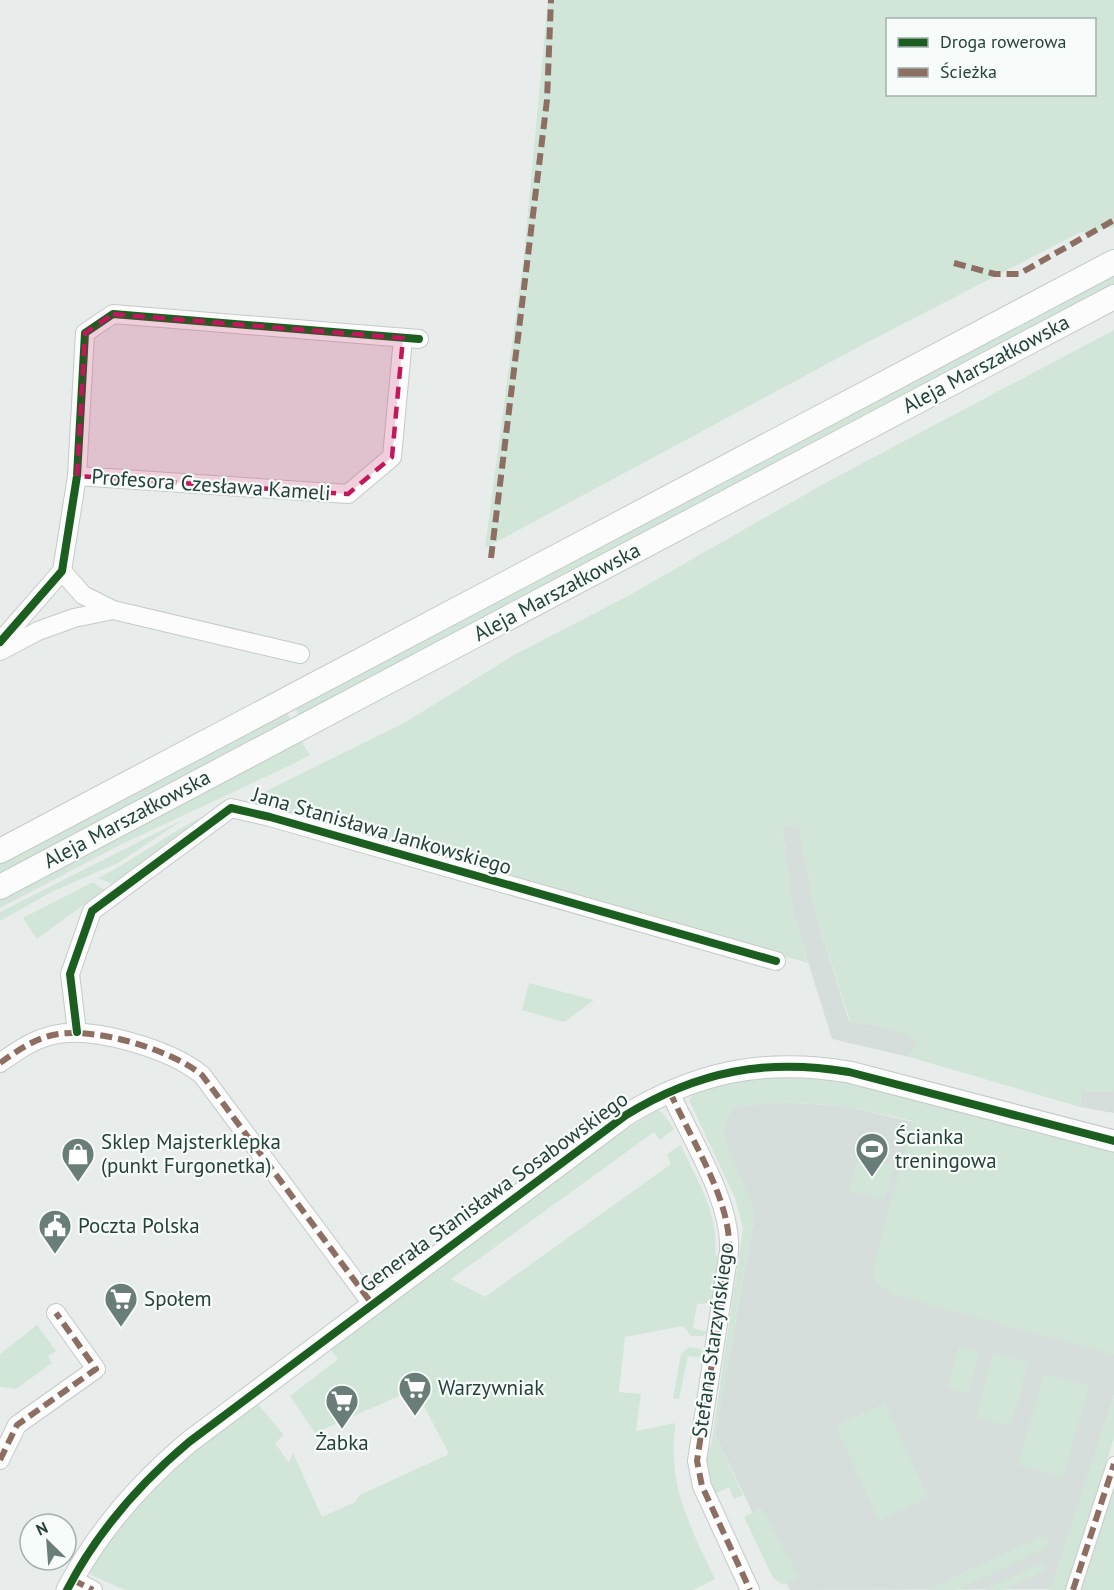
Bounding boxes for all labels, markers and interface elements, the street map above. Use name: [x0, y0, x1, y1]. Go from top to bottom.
legend: [886, 18, 1096, 96]
text: Droga rowerowa: [940, 30, 1066, 53]
text: Ścieżka: [940, 60, 997, 83]
street label: Aleja Marszałkowska: [898, 308, 1074, 419]
street label: Profesora Czesława Kameli: [91, 463, 332, 506]
street label: Aleja Marszałkowska: [469, 536, 645, 647]
street label: Aleja Marszałkowska: [39, 763, 215, 874]
street label: Jana Stanisława Jankowskiego: [248, 780, 515, 880]
street label: Generała Stanisława Sosabowskiego: [354, 1085, 633, 1298]
place label: Ścianka treningowa: [895, 1123, 997, 1174]
place label: Sklep Majsterklepka (punkt Furgonetka): [101, 1128, 281, 1179]
sports icon: Ścianka treningowa: [854, 1131, 890, 1178]
shop icon: Sklep Majsterklepka (punkt Furgonetka): [60, 1136, 96, 1183]
public building icon: Poczta Polska: [37, 1208, 73, 1255]
place label: Poczta Polska: [78, 1212, 200, 1239]
street label: Stefana Starzyńskiego: [685, 1240, 740, 1439]
supermarket icon: Społem: [103, 1281, 139, 1328]
place label: Społem: [144, 1285, 212, 1312]
supermarket icon: Warzywniak: [397, 1370, 433, 1417]
place label: Warzywniak: [438, 1374, 544, 1401]
supermarket icon: Żabka: [324, 1383, 360, 1430]
place label: Żabka: [315, 1429, 369, 1456]
north arrow: [18, 1512, 78, 1572]
text: N: [33, 1517, 51, 1540]

